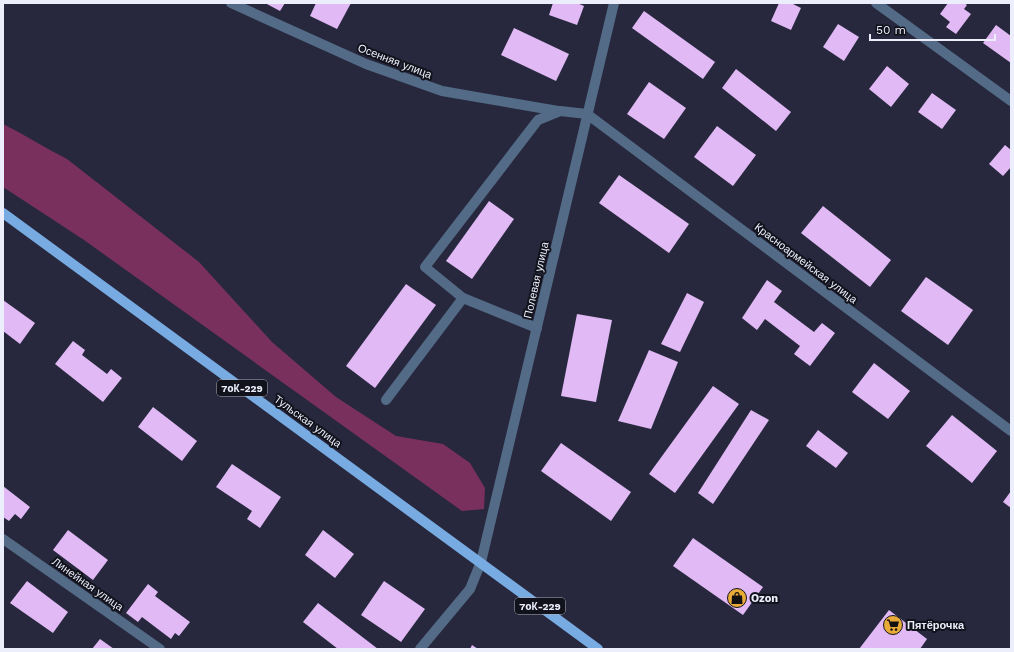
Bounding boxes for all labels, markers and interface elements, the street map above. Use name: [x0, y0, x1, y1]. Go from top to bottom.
scale bar: [870, 16, 995, 42]
text: 50 m: [876, 23, 906, 37]
street label: Осенняя улица: [356, 41, 434, 82]
street label: Красноармейская улица: [752, 221, 860, 307]
street label: Полевая улица: [521, 240, 552, 320]
road number: 70К-229: [217, 380, 267, 396]
street label: Тульская улица: [271, 393, 345, 451]
street label: Линейная улица: [50, 555, 127, 614]
shop icon: Ozon: [726, 587, 748, 609]
place label: Ozon: [751, 592, 778, 605]
road number: 70К-229: [515, 598, 565, 614]
supermarket icon: Пятёрочка: [882, 614, 904, 636]
place label: Пятёрочка: [907, 619, 965, 632]

